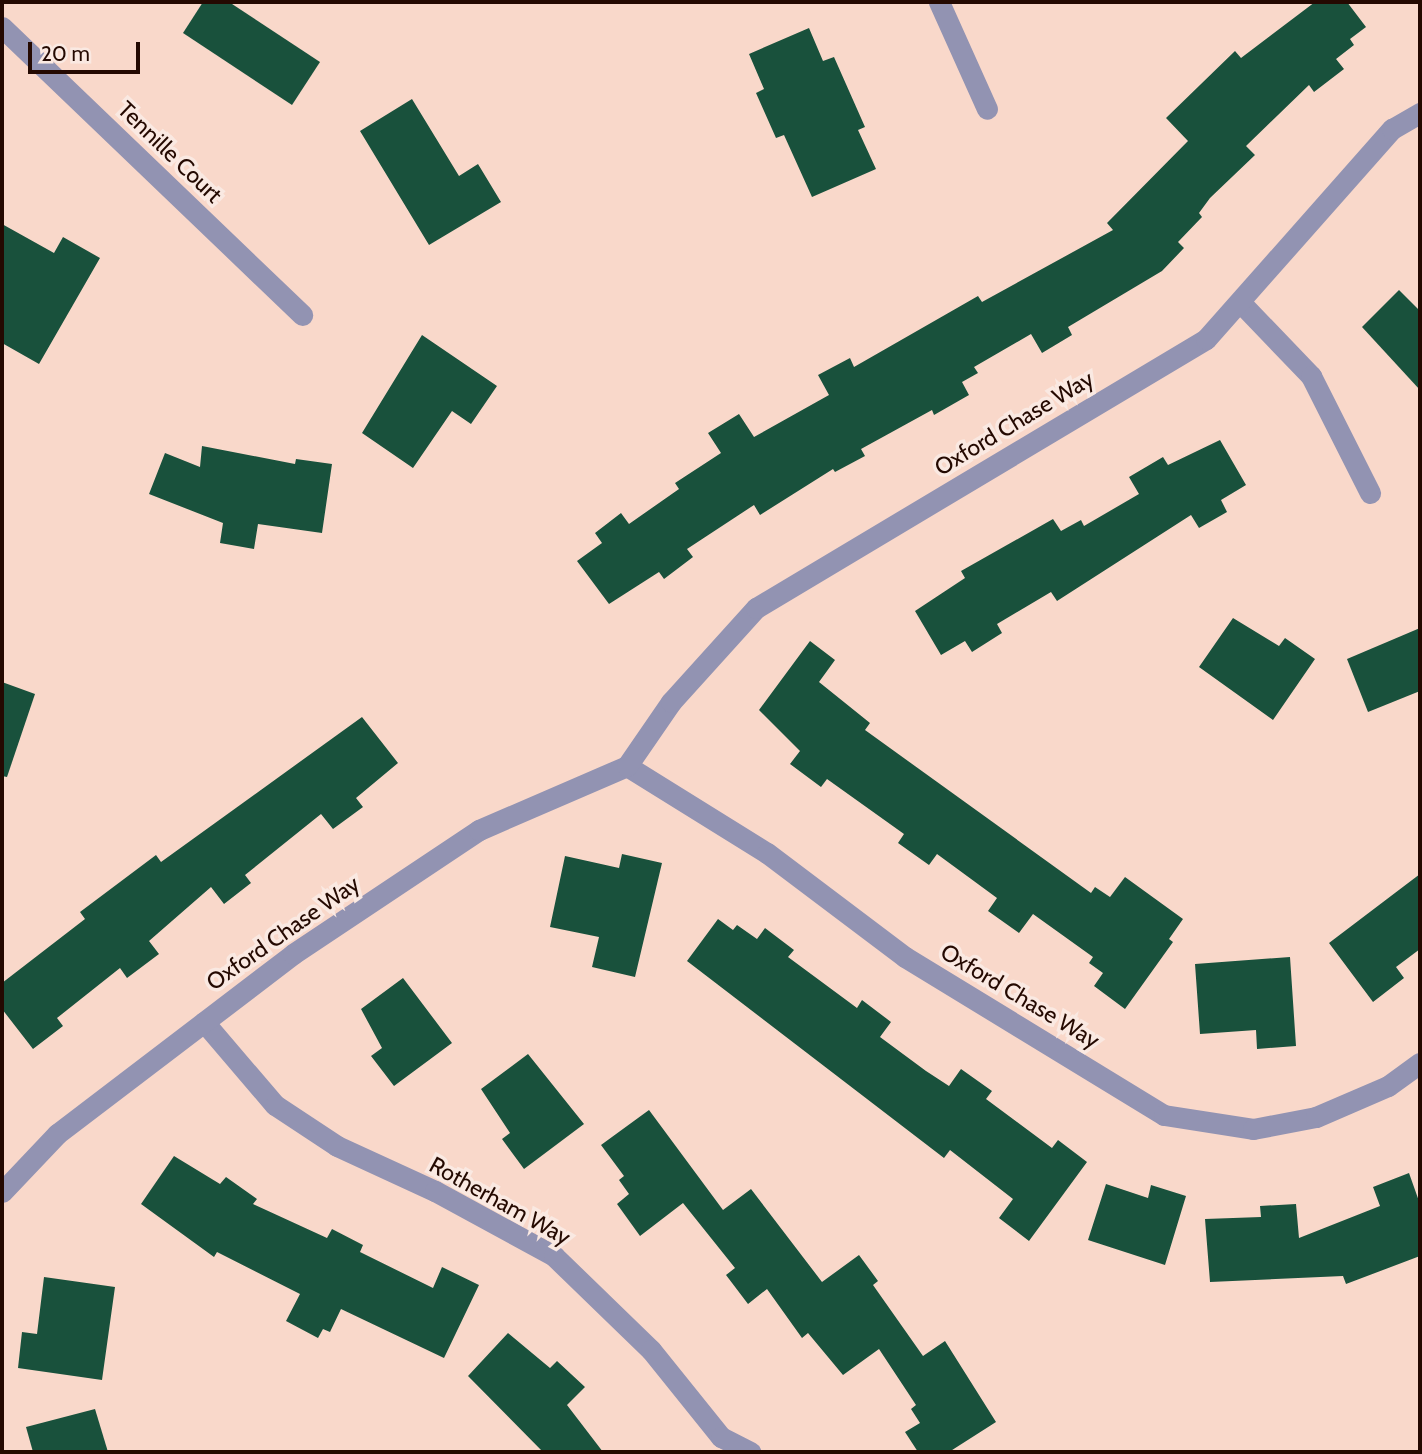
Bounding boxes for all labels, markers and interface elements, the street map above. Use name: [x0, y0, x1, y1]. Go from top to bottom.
scale bar: [32, 28, 144, 72]
text: 20 m: [41, 41, 90, 66]
street label: Tennille Court: [112, 96, 228, 208]
street label: Oxford Chase Way: [930, 365, 1098, 481]
street label: Oxford Chase Way: [201, 870, 365, 996]
street label: Oxford Chase Way: [936, 938, 1104, 1054]
street label: Rotherham Way: [425, 1151, 575, 1251]

